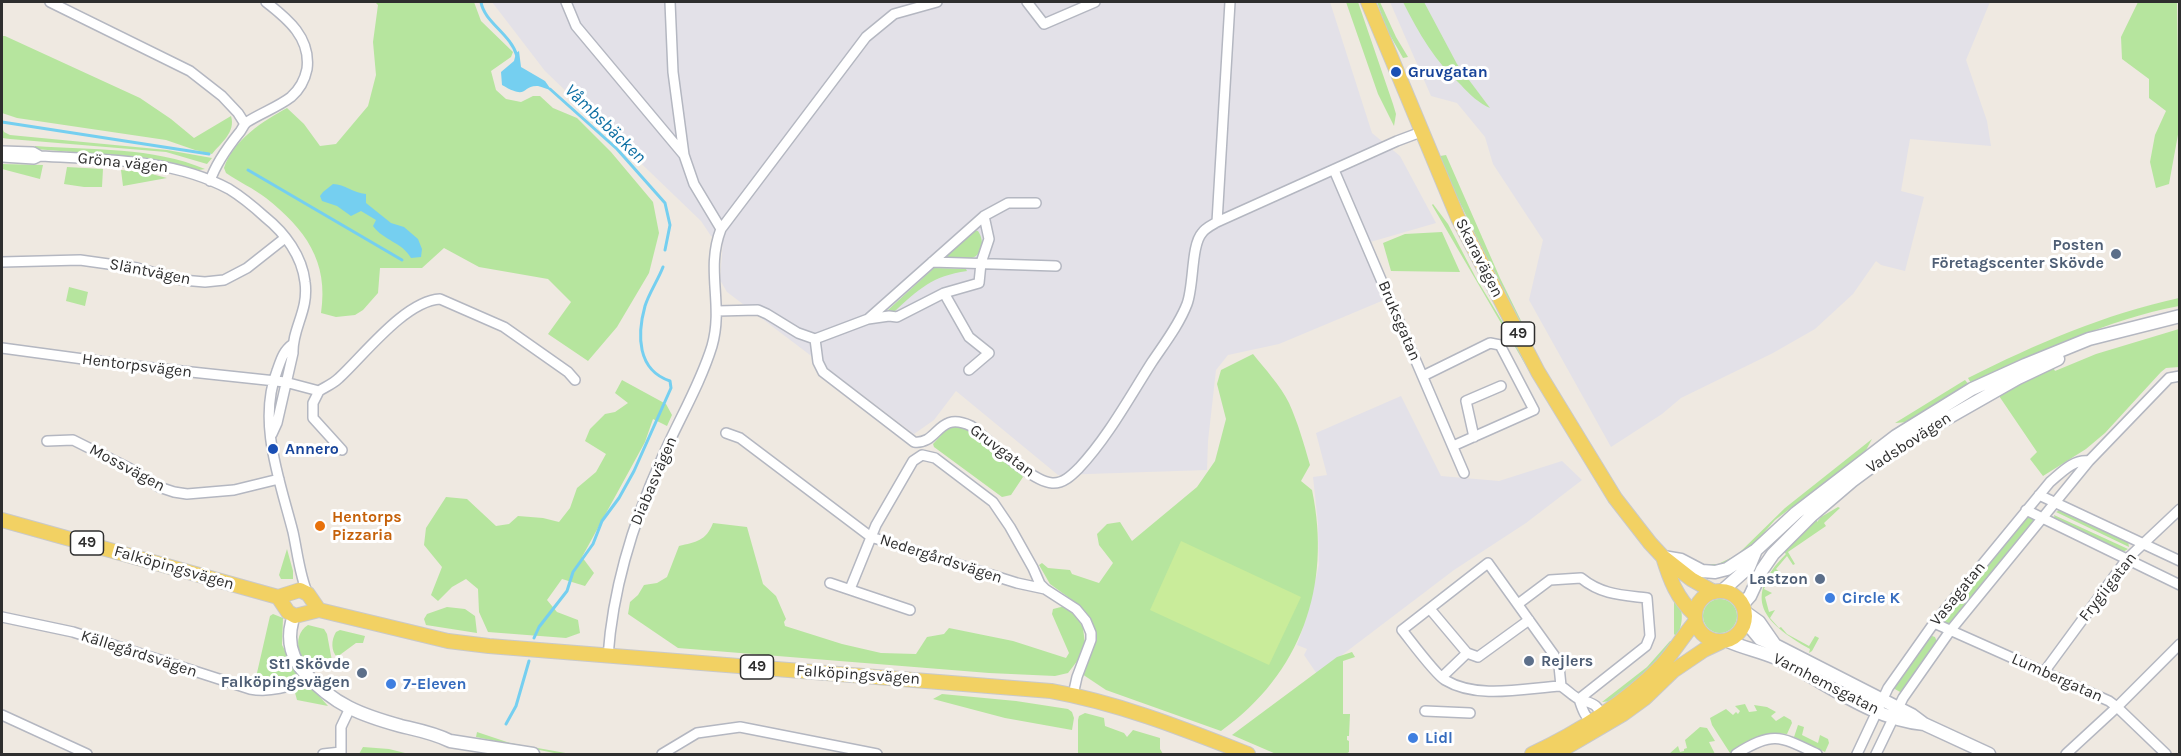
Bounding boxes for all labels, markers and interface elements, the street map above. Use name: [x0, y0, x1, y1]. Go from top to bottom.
place label: Gruvgatan: [1408, 62, 1488, 82]
marker: Gruvgatan: [1389, 65, 1403, 79]
water label: Våmbsbäcken: [560, 80, 650, 168]
street label: Gröna vägen: [77, 149, 169, 177]
street label: Skaravägen: [1451, 215, 1507, 301]
place label: Posten Företagscenter Skövde: [1931, 235, 2104, 273]
marker: Posten Företagscenter Skövde: [2109, 247, 2123, 261]
street label: Släntvägen: [108, 255, 192, 289]
street label: Bruksgatan: [1374, 278, 1424, 364]
road number: 49: [1502, 322, 1534, 346]
street label: Hentorpsvägen: [81, 350, 193, 382]
street label: Vadsbovägen: [1863, 408, 1955, 478]
street label: Gruvgatan: [966, 420, 1038, 482]
street label: Diabasvägen: [627, 434, 681, 528]
place label: Annero: [285, 439, 339, 459]
street label: Mossvägen: [86, 440, 168, 496]
marker: Annero: [266, 442, 280, 456]
place label: Hentorps Pizzaria: [332, 507, 402, 545]
marker: Hentorps Pizzaria: [313, 519, 327, 533]
street label: Nedergårdsvägen: [877, 530, 1005, 588]
road number: 49: [70, 531, 104, 555]
street label: Falköpingsvägen: [112, 542, 236, 594]
street label: Frygiigatan: [2075, 549, 2141, 625]
street label: Vasagatan: [1926, 558, 1990, 630]
place label: Lastzon: [1749, 569, 1808, 589]
marker: Lastzon: [1813, 572, 1827, 586]
place label: Circle K: [1842, 588, 1900, 608]
marker: Circle K: [1823, 591, 1837, 605]
street label: Källegårdsvägen: [79, 626, 199, 682]
street label: Varnhemsgatan: [1770, 649, 1882, 719]
street label: Lumbergatan: [2008, 649, 2106, 707]
place label: Rejlers: [1541, 651, 1593, 671]
place label: St1 Skövde Falköpingsvägen: [221, 654, 350, 692]
marker: Rejlers: [1522, 654, 1536, 668]
road number: 49: [740, 655, 774, 679]
street label: Falköpingsvägen: [795, 661, 921, 689]
marker: St1 Skövde Falköpingsvägen: [355, 666, 369, 680]
place label: 7-Eleven: [403, 674, 466, 694]
marker: 7-Eleven: [384, 677, 398, 691]
place label: Lidl: [1425, 728, 1453, 748]
marker: Lidl: [1406, 731, 1420, 745]

